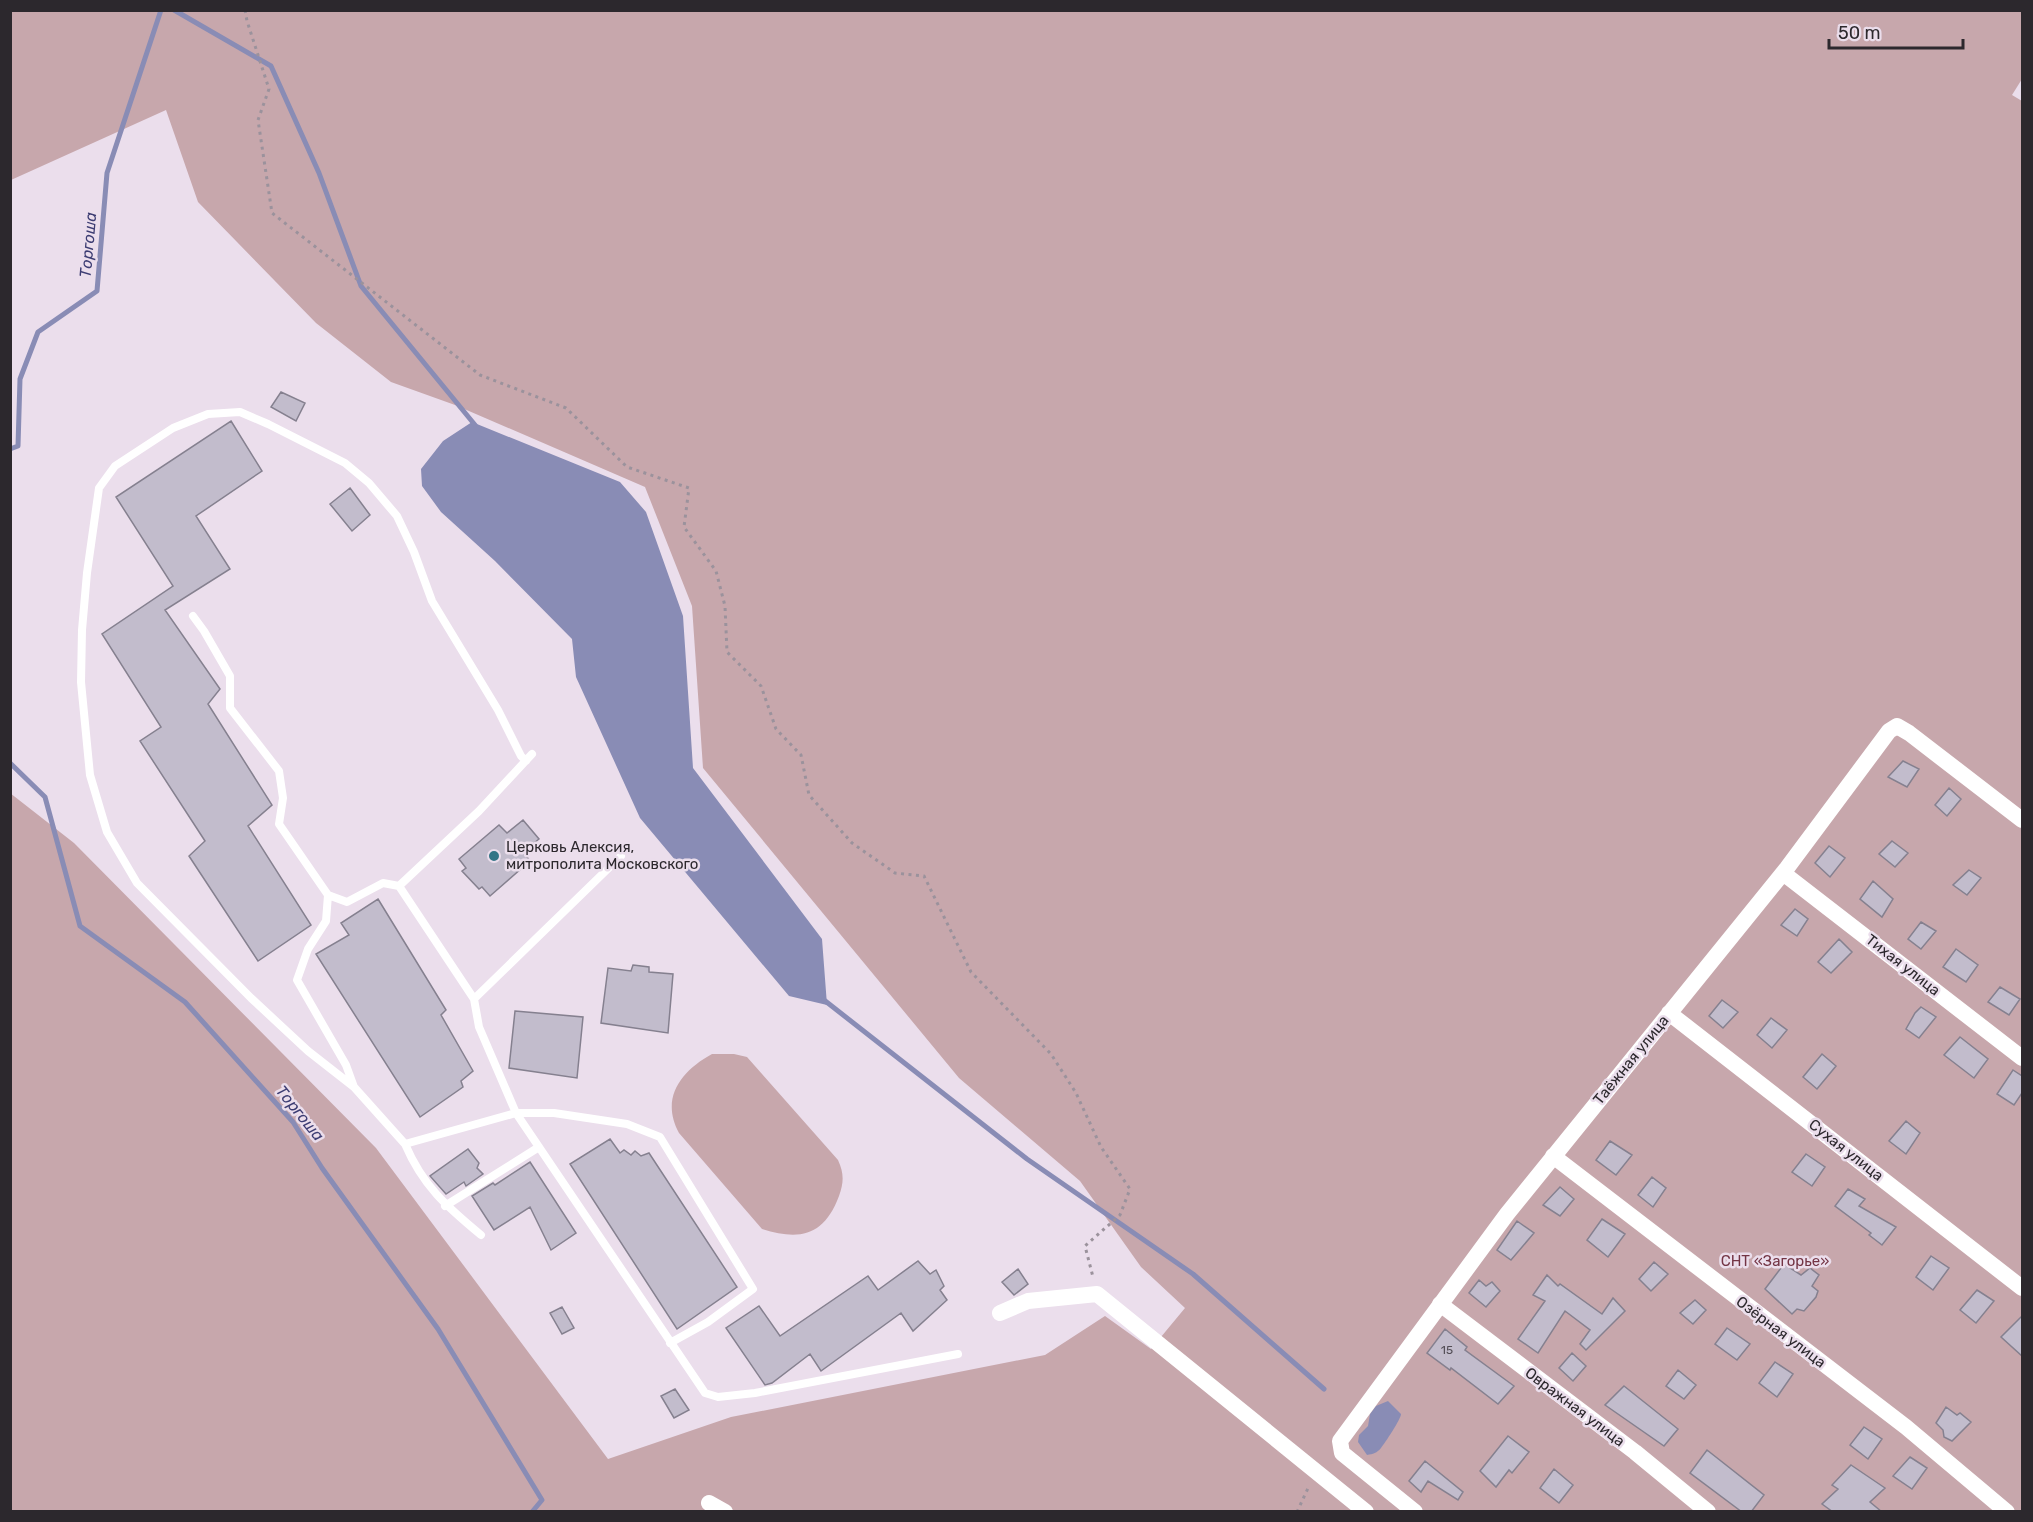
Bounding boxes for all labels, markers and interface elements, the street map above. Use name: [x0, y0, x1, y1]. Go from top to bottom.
scale bar: [1829, 12, 1962, 50]
text: 50 m: [1838, 22, 1881, 44]
water label: Торгоша: [76, 211, 100, 279]
place label: Церковь Алексия, митрополита Московского: [506, 838, 698, 873]
marker: Церковь Алексия, митрополита Московского: [487, 849, 501, 863]
street label: Тихая улица: [1862, 930, 1944, 1000]
street label: Таёжная улица: [1589, 1012, 1673, 1108]
water label: Торгоша: [272, 1081, 328, 1145]
street label: Сухая улица: [1805, 1115, 1887, 1185]
park label: СНТ «Загорье»: [1721, 1252, 1829, 1270]
street label: Озёрная улица: [1733, 1292, 1829, 1372]
house number: 15: [1441, 1343, 1453, 1357]
street label: Овражная улица: [1522, 1364, 1628, 1450]

